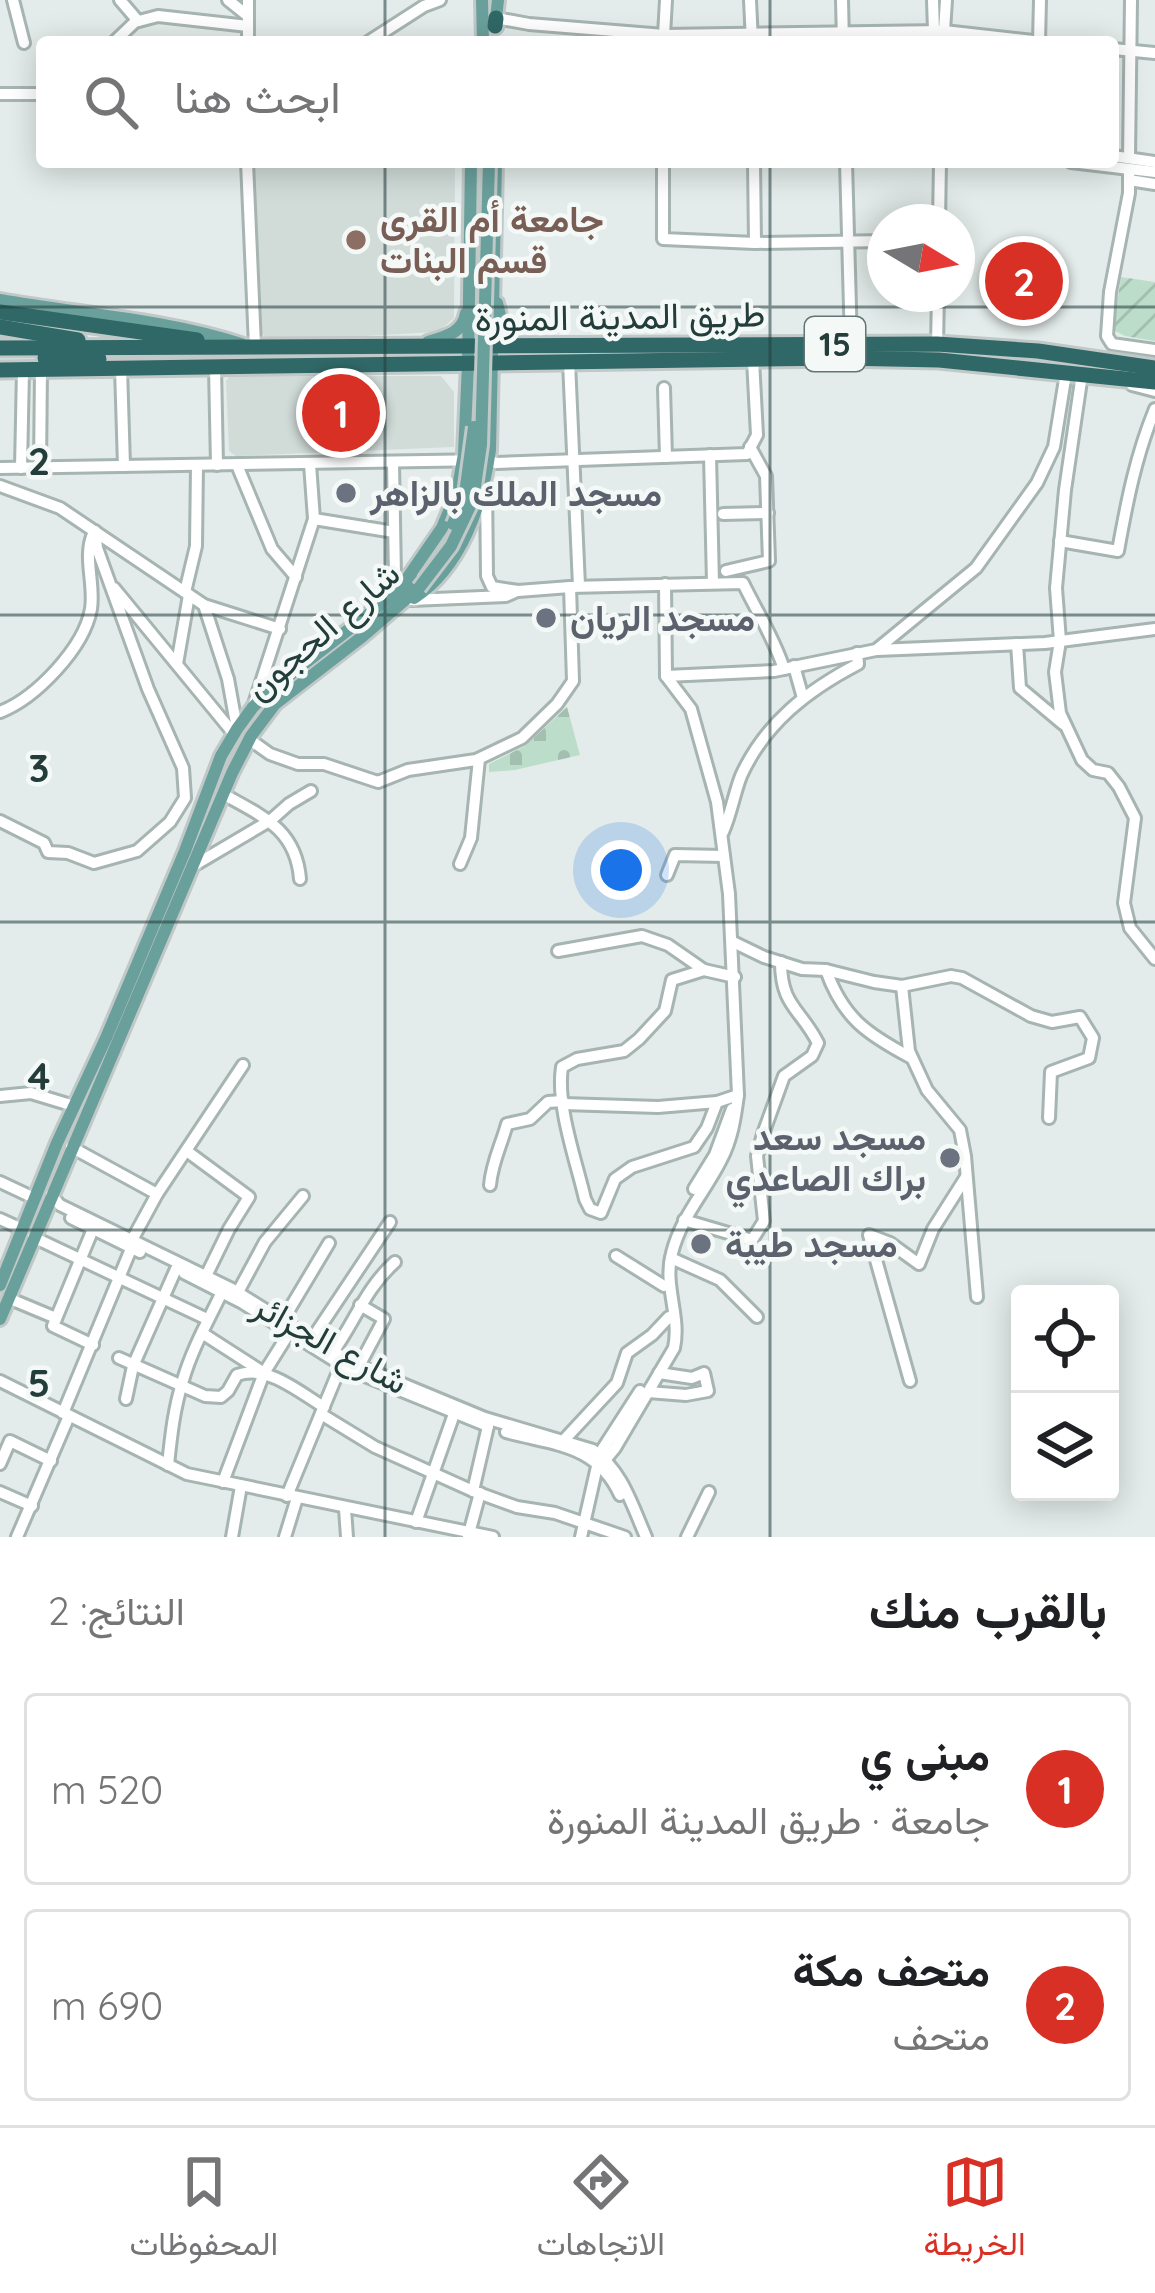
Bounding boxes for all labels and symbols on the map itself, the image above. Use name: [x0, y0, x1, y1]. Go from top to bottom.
place label: جامعة أم القرى قسم البنات: [380, 196, 604, 284]
north arrow: [867, 204, 975, 312]
marker: جامعة أم القرى قسم البنات: [343, 227, 369, 253]
pin: 2: [985, 236, 1063, 326]
street label: طريق المدينة المنورة: [474, 290, 766, 342]
road number: 15: [805, 317, 865, 371]
pin: 1: [302, 368, 380, 458]
text: 2: [28, 436, 50, 485]
place label: مسجد الملك بالزاهر: [369, 470, 662, 516]
marker: مسجد الملك بالزاهر: [333, 480, 359, 506]
street label: شارع الحجون: [235, 550, 410, 711]
place label: مسجد الريان: [570, 595, 755, 641]
marker: مسجد الريان: [533, 605, 559, 631]
text: 3: [29, 743, 49, 792]
your location: [591, 840, 651, 900]
text: 4: [28, 1051, 50, 1100]
place label: مسجد سعد براك الصاعدي: [726, 1114, 926, 1208]
marker: مسجد سعد براك الصاعدي: [937, 1145, 963, 1171]
place label: مسجد طيبة: [725, 1221, 898, 1266]
marker: مسجد طيبة: [688, 1231, 714, 1257]
street label: شارع الجزائر: [244, 1281, 417, 1406]
text: 5: [28, 1358, 50, 1407]

